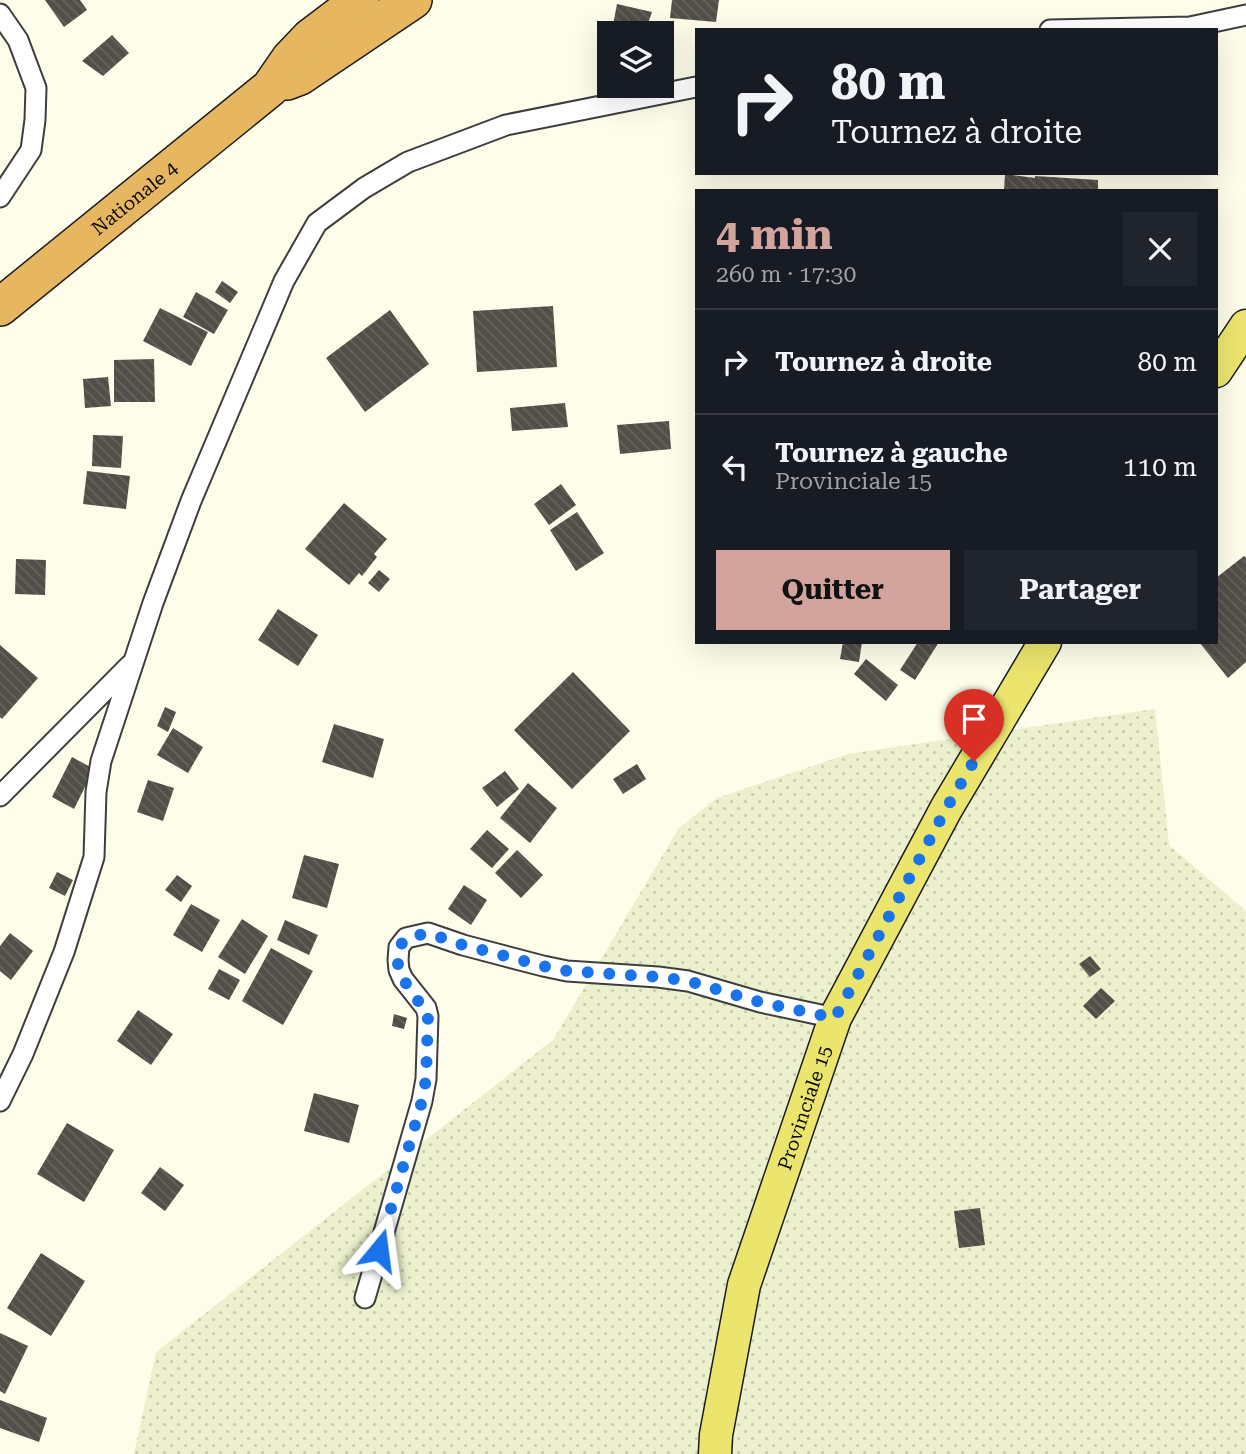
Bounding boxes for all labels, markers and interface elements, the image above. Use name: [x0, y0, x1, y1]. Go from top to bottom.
map controls: [597, 21, 674, 98]
button: layers: [597, 21, 674, 98]
text: 80 m: [831, 54, 946, 111]
icon: right: [716, 56, 807, 147]
text: Tournez à droite: [831, 113, 1082, 151]
street label: Nationale 4: [87, 156, 183, 240]
text: 4 min: [716, 210, 833, 259]
button: close: [1123, 212, 1197, 286]
text: 260 m · 17:30: [716, 261, 856, 288]
icon: right: [716, 343, 754, 381]
text: Tournez à droite: [775, 347, 992, 377]
text: 80 m: [1138, 347, 1197, 377]
text: Tournez à gauche: [775, 438, 1008, 468]
icon: left: [716, 448, 754, 486]
text: 110 m: [1123, 452, 1197, 482]
text: Provinciale 15: [775, 468, 932, 495]
button: Quitter: [716, 550, 950, 630]
button: Partager: [964, 550, 1197, 630]
pin: [944, 689, 1004, 761]
icon: arrive: [955, 700, 993, 738]
street label: Provinciale 15: [773, 1043, 837, 1173]
position arrow: [342, 1213, 416, 1287]

